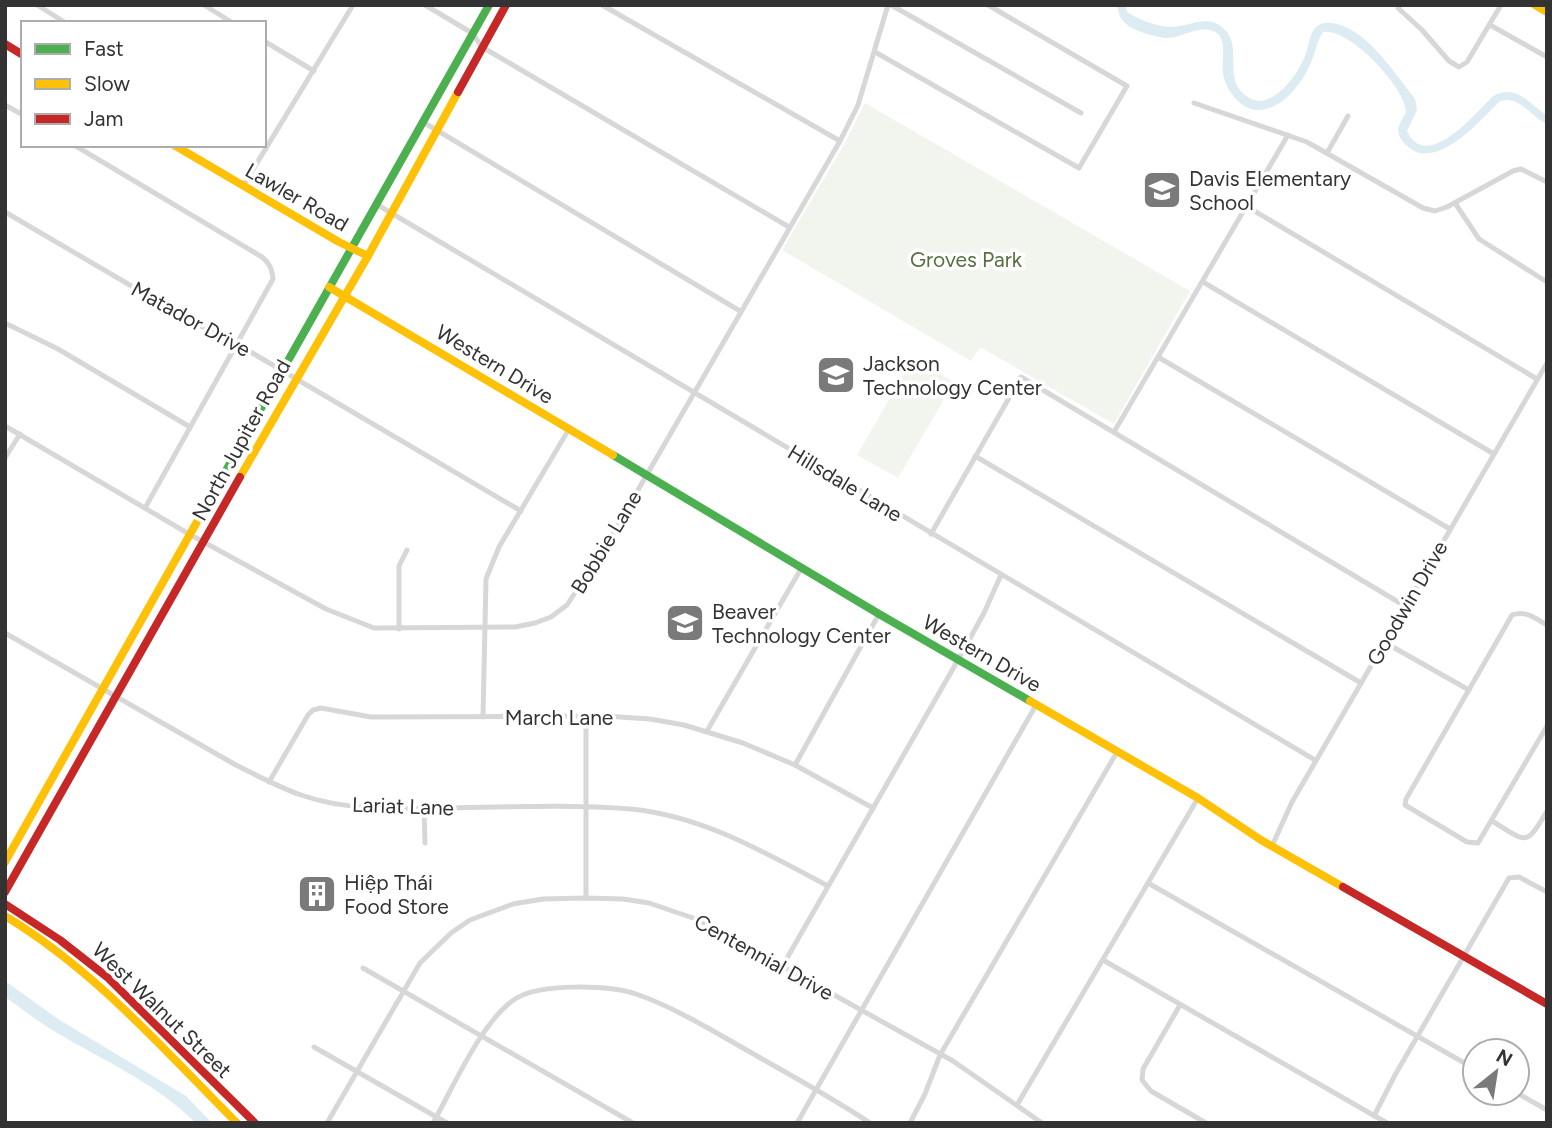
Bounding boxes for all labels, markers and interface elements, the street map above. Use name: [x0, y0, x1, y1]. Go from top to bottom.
legend: [21, 21, 266, 147]
text: Fast: [84, 36, 124, 61]
text: Slow: [84, 71, 130, 96]
text: Jam: [84, 106, 123, 131]
street label: Lawler Road: [241, 158, 353, 236]
place label: Davis Elementary School: [1189, 166, 1351, 215]
school or university icon: Davis Elementary School: [1141, 169, 1183, 211]
park label: Groves Park: [910, 247, 1023, 272]
street label: Matador Drive: [127, 276, 255, 362]
street label: Western Drive: [432, 319, 558, 409]
place label: Jackson Technology Center: [863, 351, 1042, 400]
school or university icon: Jackson Technology Center: [815, 354, 857, 396]
street label: North Jupiter Road: [186, 355, 296, 525]
street label: Hillsdale Lane: [783, 439, 907, 527]
street label: Bobbie Lane: [565, 486, 647, 598]
street label: Goodwin Drive: [1361, 536, 1453, 670]
place label: Beaver Technology Center: [712, 599, 891, 648]
school or university icon: Beaver Technology Center: [664, 602, 706, 644]
street label: Western Drive: [918, 609, 1046, 697]
street label: March Lane: [505, 705, 613, 730]
street label: Lariat Lane: [351, 792, 455, 820]
place label: Hiệp Thái Food Store: [344, 870, 449, 919]
building icon: Hiệp Thái Food Store: [296, 873, 338, 915]
street label: Centennial Drive: [690, 908, 838, 1006]
street label: West Walnut Street: [87, 937, 237, 1083]
north arrow: [1461, 1037, 1531, 1107]
text: N: [1492, 1044, 1516, 1071]

